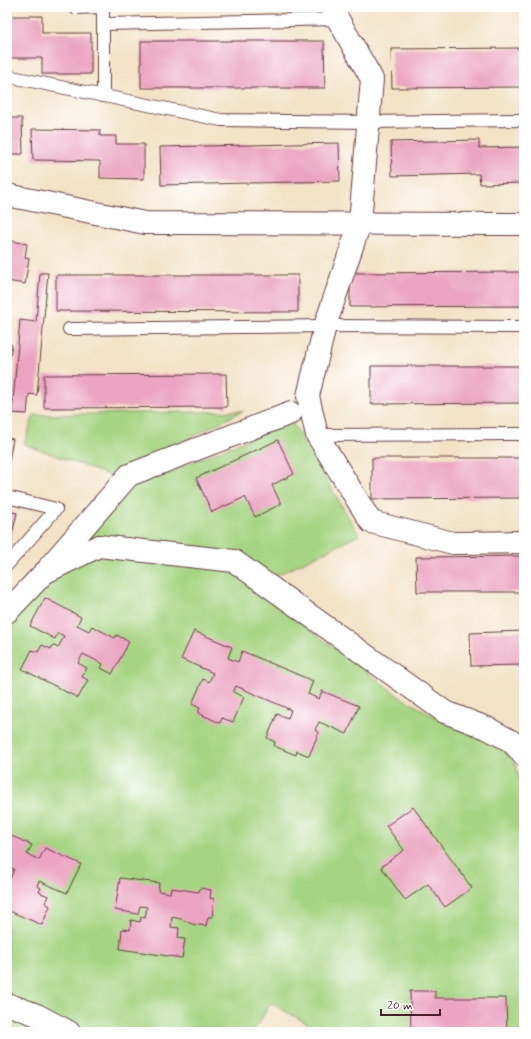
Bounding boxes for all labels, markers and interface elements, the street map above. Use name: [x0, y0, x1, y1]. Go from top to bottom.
scale bar: [381, 991, 440, 1017]
text: 20 m: [387, 998, 413, 1014]

